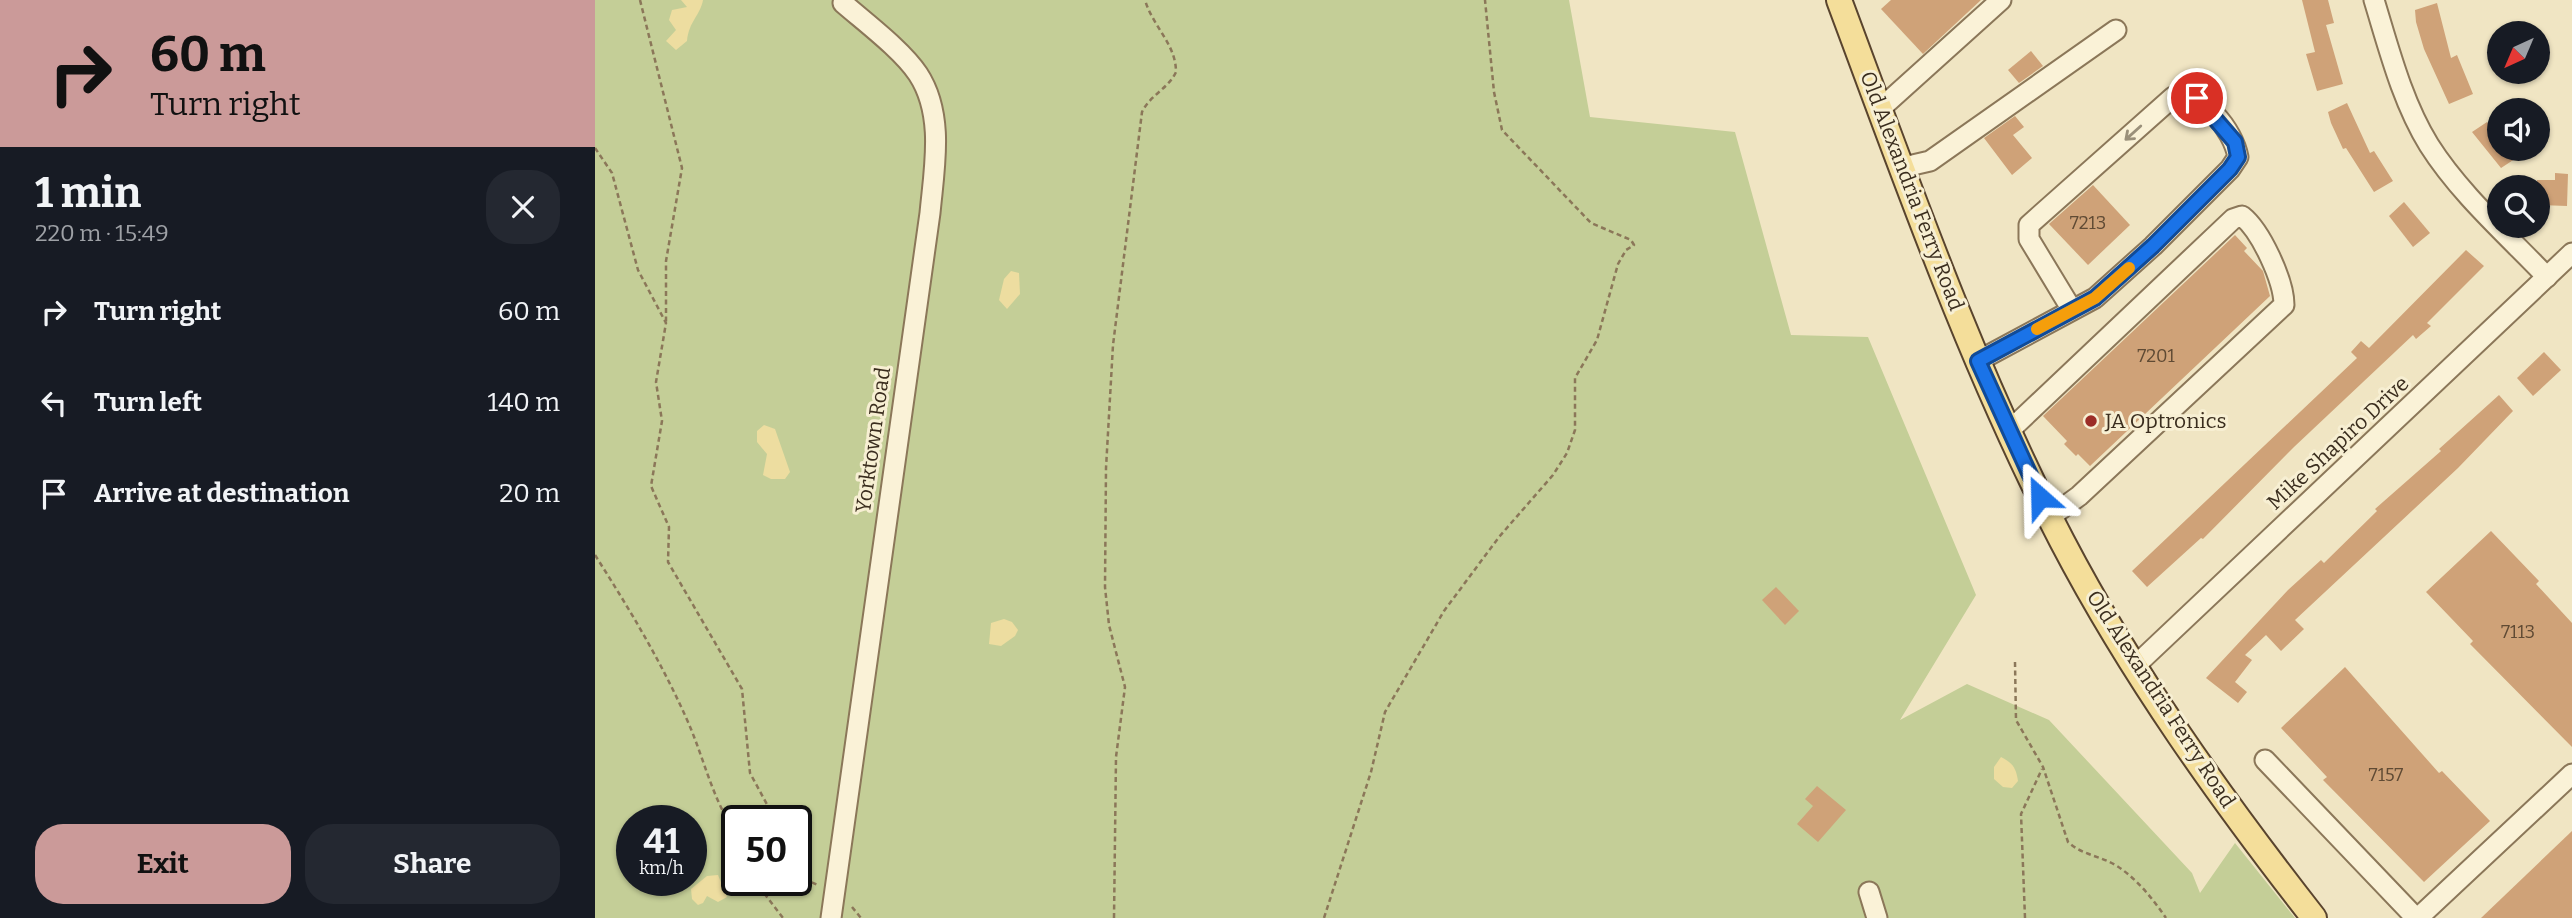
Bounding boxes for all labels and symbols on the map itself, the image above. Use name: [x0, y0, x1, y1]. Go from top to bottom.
north arrow: [2487, 21, 2550, 84]
street label: Old Alexandria Ferry Road: [1854, 68, 1970, 314]
pin: [2167, 68, 2227, 128]
one-way arrow: [2124, 125, 2142, 141]
house number: 7213: [2070, 212, 2106, 234]
house number: 7201: [2137, 345, 2175, 367]
street label: Yorktown Road: [850, 365, 896, 515]
street label: Mike Shapiro Drive: [2262, 371, 2414, 515]
place label: JA Optronics: [2104, 408, 2227, 434]
marker: JA Optronics: [2083, 413, 2099, 429]
position arrow: [2003, 460, 2077, 534]
street label: Old Alexandria Ferry Road: [2081, 585, 2241, 813]
house number: 7113: [2501, 621, 2535, 643]
house number: 7157: [2369, 764, 2403, 786]
speed limit sign: 50: [721, 805, 812, 896]

